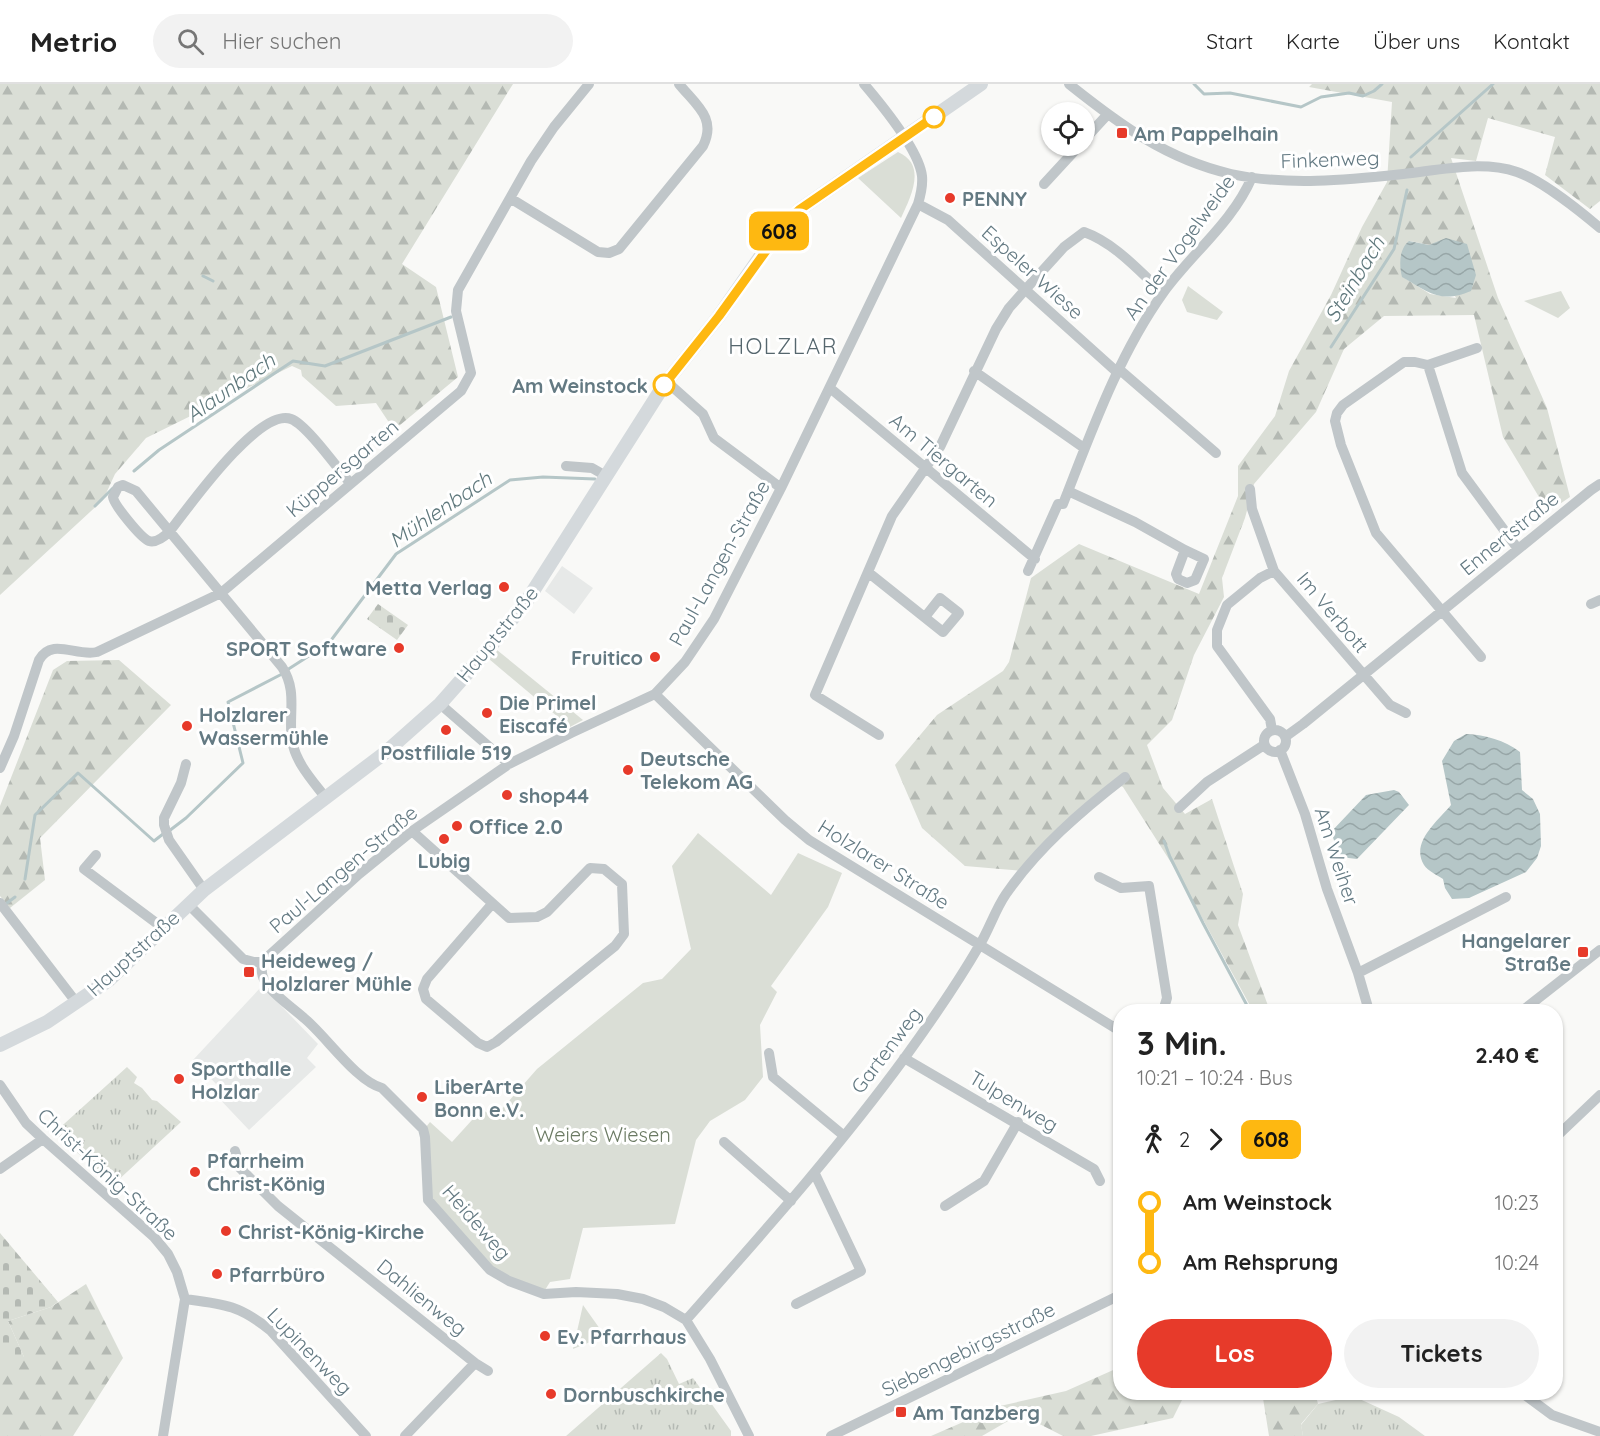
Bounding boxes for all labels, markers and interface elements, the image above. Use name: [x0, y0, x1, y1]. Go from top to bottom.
search box: [153, 14, 573, 68]
text: Metrio: [30, 24, 117, 59]
icon: search: [174, 25, 207, 58]
text: Hier suchen: [222, 27, 341, 55]
text: Start: [1206, 28, 1253, 54]
text: Karte: [1286, 28, 1340, 54]
text: Über uns: [1373, 28, 1460, 54]
text: Kontakt: [1493, 28, 1570, 54]
map controls: [1041, 102, 1095, 156]
button: locate: [1041, 102, 1095, 156]
unlabelled marker: [923, 106, 945, 128]
place label: Am Pappelhain: [1134, 121, 1279, 146]
marker: Am Pappelhain: [1115, 126, 1129, 140]
street label: Finkenweg: [1280, 145, 1380, 173]
street label: An der Vogelweide: [1118, 170, 1240, 324]
place label: PENNY: [962, 186, 1027, 211]
marker: PENNY: [943, 191, 957, 205]
line badge: 608: [744, 212, 814, 250]
text: 608: [761, 218, 797, 244]
street label: Espeler Wiese: [977, 220, 1089, 324]
water label: Steinbach: [1318, 230, 1390, 327]
district label: HOLZLAR: [728, 332, 838, 360]
water label: Alaunbach: [180, 346, 281, 427]
place label: Am Weinstock: [512, 373, 648, 398]
marker: Am Weinstock: [653, 374, 675, 396]
street label: Am Tiergarten: [885, 408, 1003, 512]
street label: Küppersgarten: [281, 414, 403, 522]
water label: Mühlenbach: [384, 465, 497, 553]
street label: Paul-Langen-Straße: [663, 476, 775, 650]
street label: Ennertstraße: [1455, 486, 1563, 580]
street label: Im Verbott: [1292, 566, 1374, 658]
place label: Metta Verlag: [365, 575, 492, 600]
marker: Metta Verlag: [497, 580, 511, 594]
street label: Hauptstraße: [451, 581, 543, 687]
place label: SPORT Software: [226, 636, 387, 661]
marker: SPORT Software: [392, 641, 406, 655]
place label: Fruitico: [571, 645, 643, 670]
marker: Fruitico: [648, 650, 662, 664]
place label: Die Primel Eiscafé: [499, 690, 597, 738]
place label: Holzlarer Wassermühle: [199, 702, 329, 750]
marker: Die Primel Eiscafé: [480, 706, 494, 720]
marker: Holzlarer Wassermühle: [180, 719, 194, 733]
marker: Postfiliale 519: [439, 723, 453, 737]
place label: Postfiliale 519: [380, 740, 512, 765]
place label: Deutsche Telekom AG: [640, 746, 753, 794]
marker: Deutsche Telekom AG: [621, 763, 635, 777]
place label: shop44: [519, 783, 589, 808]
marker: shop44: [500, 788, 514, 802]
street label: Paul-Langen-Straße: [264, 800, 422, 938]
street label: Am Weiher: [1309, 804, 1365, 908]
place label: Office 2.0: [469, 814, 563, 839]
street label: Holzlarer Straße: [814, 814, 954, 914]
marker: Office 2.0: [450, 819, 464, 833]
marker: Lubig: [437, 832, 451, 846]
place label: Lubig: [417, 848, 471, 873]
street label: Hauptstraße: [81, 905, 185, 1001]
place label: Hangelarer Straße: [1461, 928, 1571, 976]
marker: Hangelarer Straße: [1576, 945, 1590, 959]
place label: Heideweg / Holzlarer Mühle: [261, 948, 412, 996]
marker: Heideweg / Holzlarer Mühle: [242, 965, 256, 979]
street label: Gartenweg: [845, 1002, 927, 1098]
text: 3 Min.: [1137, 1022, 1227, 1063]
text: 2.40 €: [1475, 1041, 1539, 1069]
place label: Sporthalle Holzlar: [191, 1056, 292, 1104]
street label: Tulpenweg: [965, 1065, 1063, 1137]
text: 10:21 – 10:24 · Bus: [1137, 1065, 1293, 1090]
marker: Sporthalle Holzlar: [172, 1072, 186, 1086]
place label: LiberArte Bonn e.V.: [434, 1074, 524, 1122]
marker: LiberArte Bonn e.V.: [415, 1090, 429, 1104]
street label: Christ-König-Straße: [33, 1102, 183, 1246]
park label: Weiers Wiesen: [535, 1122, 671, 1147]
icon: walk: [1137, 1123, 1170, 1156]
icon: forward: [1199, 1123, 1232, 1156]
text: 608: [1253, 1126, 1289, 1152]
text: 2: [1179, 1127, 1190, 1152]
place label: Pfarrheim Christ-König: [207, 1148, 325, 1196]
marker: Pfarrheim Christ-König: [188, 1165, 202, 1179]
street label: Heideweg: [437, 1179, 517, 1265]
text: Am Weinstock: [1183, 1188, 1332, 1216]
text: 10:23: [1494, 1190, 1539, 1215]
place label: Christ-König-Kirche: [238, 1219, 424, 1244]
marker: Christ-König-Kirche: [219, 1224, 233, 1238]
text: Am Rehsprung: [1183, 1248, 1338, 1276]
text: 10:24: [1495, 1250, 1539, 1275]
street label: Dahlienweg: [372, 1253, 472, 1341]
place label: Pfarrbüro: [229, 1262, 325, 1287]
marker: Pfarrbüro: [210, 1267, 224, 1281]
street label: Siebengebirgsstraße: [877, 1296, 1059, 1402]
street label: Lupinenweg: [262, 1302, 358, 1400]
button: Los: [1137, 1319, 1332, 1388]
button: Tickets: [1344, 1319, 1539, 1388]
place label: Ev. Pfarrhaus: [557, 1324, 686, 1349]
marker: Ev. Pfarrhaus: [538, 1329, 552, 1343]
place label: Dornbuschkirche: [563, 1382, 725, 1407]
marker: Dornbuschkirche: [544, 1387, 558, 1401]
place label: Am Tanzberg: [913, 1400, 1040, 1425]
marker: Am Tanzberg: [894, 1405, 908, 1419]

